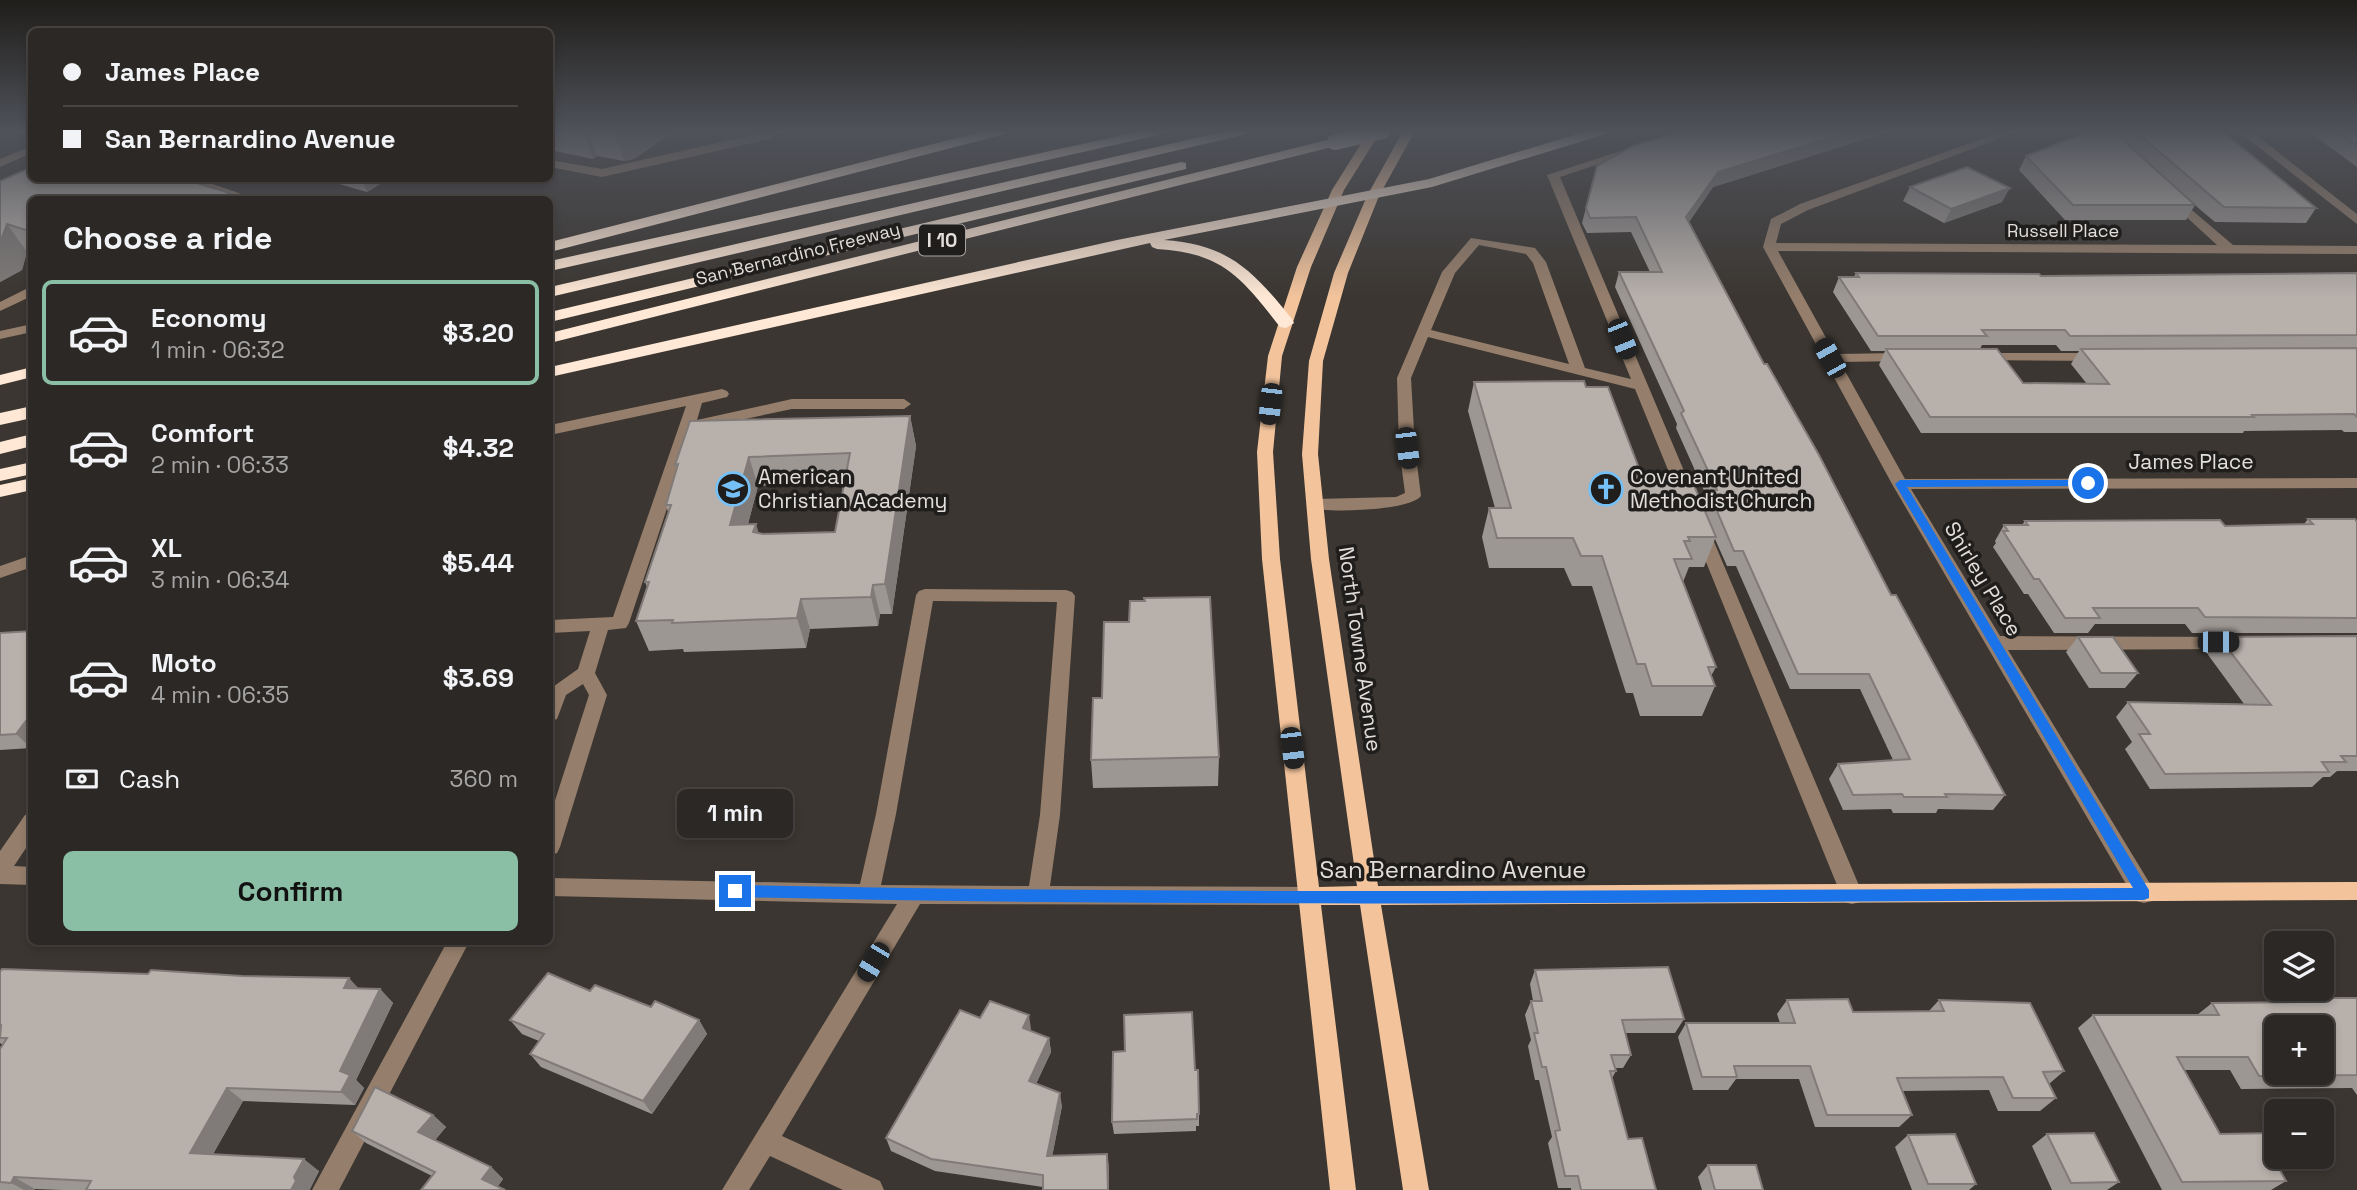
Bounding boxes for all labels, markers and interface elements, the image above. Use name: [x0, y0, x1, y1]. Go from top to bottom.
text: James Place: [105, 55, 260, 89]
text: San Bernardino Avenue: [105, 122, 396, 156]
street label: San Bernardino Freeway: [693, 217, 902, 290]
text: Choose a ride: [63, 218, 273, 258]
street label: Russell Place: [2007, 219, 2119, 242]
road number: I 10: [919, 224, 965, 256]
icon: car: [67, 301, 130, 364]
text: Economy: [151, 301, 267, 335]
text: $3.20: [442, 316, 514, 350]
car: [1605, 316, 1640, 362]
text: 1 min · 06:32: [151, 335, 285, 365]
car: [1811, 335, 1850, 381]
car: [1258, 382, 1283, 426]
icon: car: [67, 416, 130, 479]
text: Comfort: [151, 416, 254, 450]
car: [1395, 426, 1420, 470]
text: $4.32: [443, 431, 514, 465]
street label: James Place: [2128, 448, 2254, 475]
text: 2 min · 06:33: [151, 450, 289, 480]
place label: American Christian Academy: [758, 463, 947, 514]
place label: Covenant United Methodist Church: [1630, 463, 1812, 514]
route start: [2072, 467, 2104, 499]
school or university icon: American Christian Academy: [714, 470, 752, 508]
church icon: Covenant United Methodist Church: [1587, 470, 1625, 508]
street label: Shirley Place: [1939, 516, 2028, 641]
icon: car: [67, 531, 130, 594]
text: XL: [151, 531, 182, 565]
street label: North Towne Avenue: [1333, 545, 1388, 753]
text: $5.44: [442, 546, 514, 580]
text: 3 min · 06:34: [151, 565, 289, 595]
car: [2198, 632, 2240, 653]
icon: car: [67, 646, 130, 709]
text: Moto: [151, 646, 217, 680]
text: $3.69: [443, 661, 514, 695]
text: 4 min · 06:35: [151, 680, 289, 710]
car: [1280, 726, 1305, 770]
icon: cash: [63, 760, 101, 798]
text: Cash: [119, 762, 180, 796]
text: 360 m: [450, 764, 518, 794]
callout: 1 min: [677, 790, 793, 838]
text: 1 min: [707, 798, 763, 828]
button: Confirm: [63, 851, 518, 931]
street label: San Bernardino Avenue: [1319, 854, 1587, 885]
route end: [719, 875, 751, 907]
map controls: [2264, 931, 2334, 1169]
button: layers: [2264, 931, 2334, 1001]
car: [854, 939, 893, 985]
button: +: [2264, 1015, 2334, 1085]
button: −: [2264, 1099, 2334, 1169]

